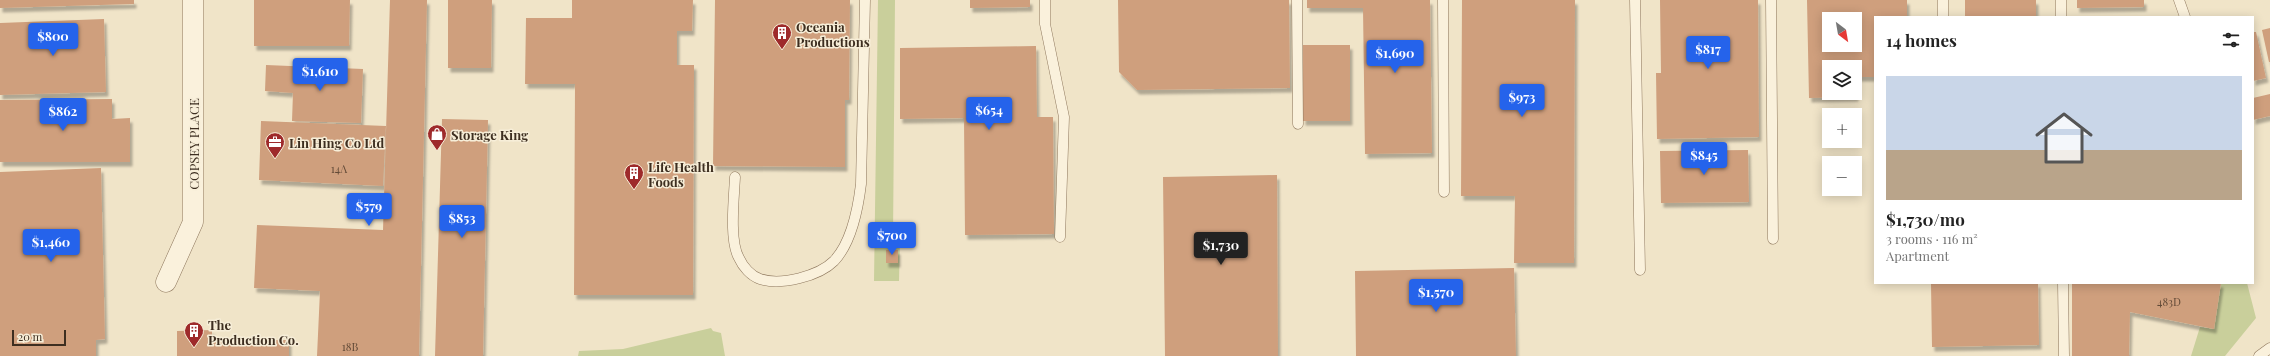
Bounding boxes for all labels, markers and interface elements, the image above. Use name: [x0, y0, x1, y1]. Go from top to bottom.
north arrow: [1822, 12, 1862, 52]
map controls: [1822, 12, 1862, 196]
place label: Oceania Productions: [796, 18, 870, 50]
building icon: Oceania Productions: [771, 22, 793, 50]
pin: $800: [29, 23, 77, 57]
text: $800: [37, 27, 69, 44]
text: 14 homes: [1886, 29, 1957, 51]
icon: filters: [2220, 29, 2242, 51]
pin: $817: [1684, 36, 1732, 70]
pin: $1,690: [1362, 40, 1428, 74]
text: $817: [1695, 40, 1721, 57]
text: $1,690: [1376, 44, 1414, 61]
pin: $1,610: [287, 58, 353, 92]
button: layers: [1822, 60, 1862, 100]
text: $1,610: [302, 62, 338, 79]
pin: $973: [1498, 84, 1546, 118]
text: $973: [1509, 88, 1535, 105]
pin: $654: [965, 97, 1013, 131]
pin: $862: [39, 98, 87, 132]
street label: COPSEY PLACE: [185, 98, 202, 190]
text: $654: [975, 101, 1003, 118]
text: $862: [49, 102, 77, 119]
icon: home: [2028, 102, 2100, 174]
button: +: [1822, 108, 1862, 148]
shop icon: Storage King: [426, 123, 448, 151]
place label: Storage King: [451, 126, 529, 143]
office icon: Lin Hing Co Ltd: [264, 131, 286, 159]
place label: Lin Hing Co Ltd: [289, 134, 385, 151]
pin: $845: [1680, 142, 1728, 176]
text: $845: [1690, 146, 1718, 163]
button: −: [1822, 156, 1862, 196]
place label: Life Health Foods: [648, 158, 714, 190]
house number: 14A: [331, 161, 347, 176]
building icon: Life Health Foods: [623, 162, 645, 190]
pin: $579: [345, 193, 393, 227]
text: $579: [356, 197, 382, 214]
pin: $853: [438, 205, 486, 239]
text: $1,730/mo: [1886, 208, 1965, 230]
text: $853: [448, 209, 476, 226]
pin: $700: [868, 222, 916, 256]
text: $700: [877, 226, 907, 243]
pin: $1,460: [18, 229, 84, 263]
text: 3 rooms · 116 m²: [1886, 230, 1978, 247]
pin: $1,730: [1188, 232, 1254, 266]
text: $1,460: [32, 233, 70, 250]
text: $1,730: [1203, 236, 1239, 253]
text: Apartment: [1886, 247, 1949, 264]
pin: $1,570: [1403, 279, 1469, 313]
text: $1,570: [1418, 283, 1454, 300]
house number: 483D: [2157, 294, 2181, 309]
place label: The Production Co.: [208, 316, 299, 348]
building icon: The Production Co.: [183, 320, 205, 348]
scale bar: [12, 328, 66, 347]
text: 20 m: [18, 329, 42, 344]
house number: 18B: [342, 339, 358, 354]

